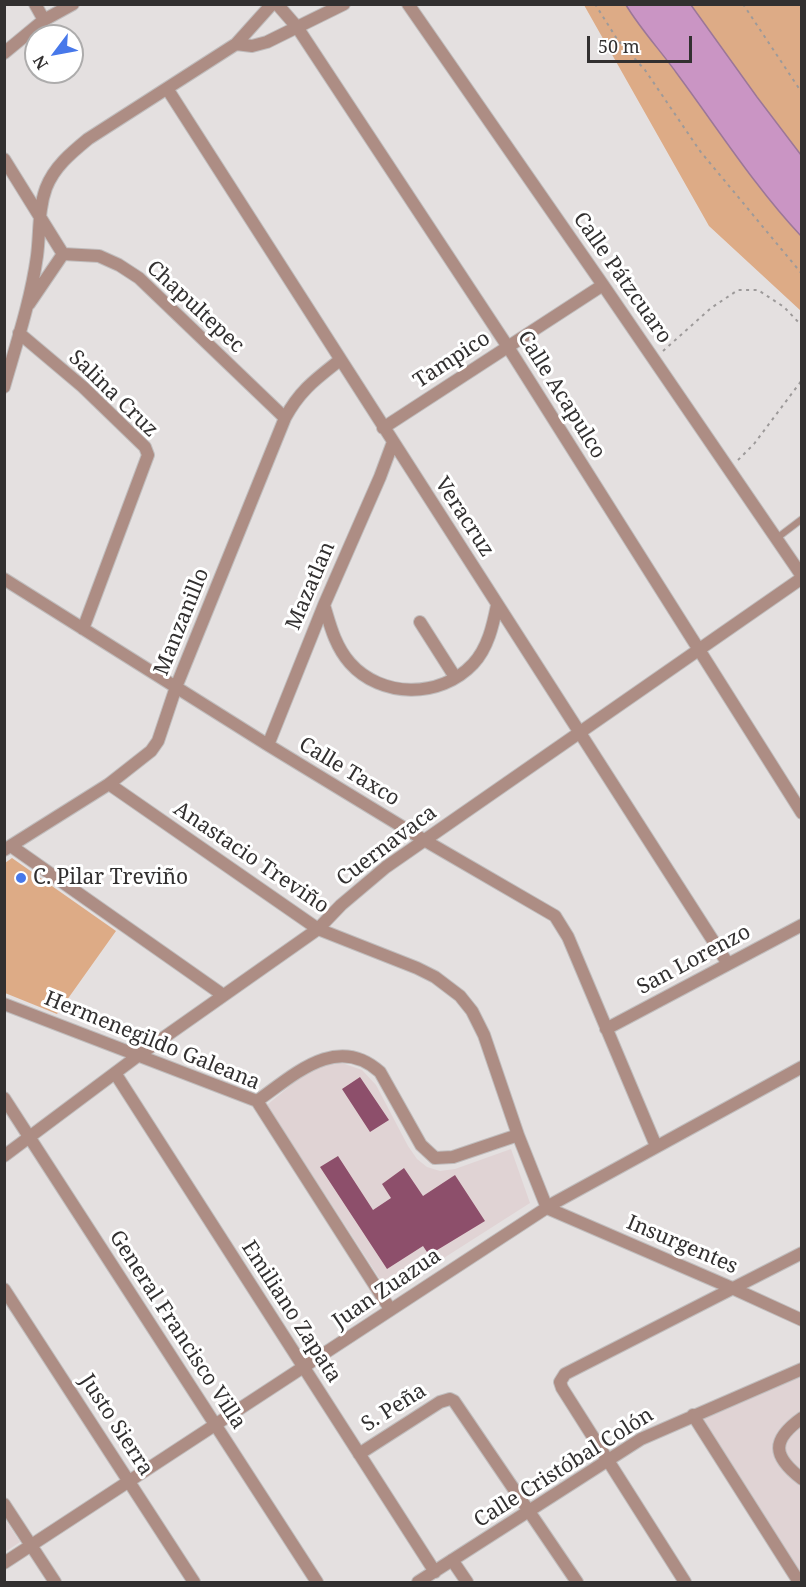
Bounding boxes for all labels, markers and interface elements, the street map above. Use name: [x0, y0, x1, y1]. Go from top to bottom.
north arrow: [24, 24, 84, 84]
scale bar: [590, 24, 695, 62]
text: 50 m: [598, 34, 640, 58]
text: N: [28, 51, 53, 74]
street label: Calle Pátzcuaro: [567, 207, 677, 349]
street label: Chapultepec: [141, 256, 249, 358]
street label: Tampico: [409, 326, 495, 394]
street label: Calle Acapulco: [512, 326, 610, 464]
street label: Salina Cruz: [63, 345, 163, 443]
street label: Veracruz: [429, 473, 499, 561]
street label: Mazatlan: [281, 538, 341, 634]
street label: Manzanillo: [149, 565, 215, 679]
street label: Calle Taxco: [294, 732, 404, 812]
street label: Anastacio Treviño: [169, 797, 333, 919]
street label: Cuernavaca: [332, 800, 442, 892]
place label: C. Pilar Treviño: [33, 865, 188, 891]
marker: C. Pilar Treviño: [14, 871, 28, 885]
street label: San Lorenzo: [633, 920, 755, 1000]
street label: Hermenegildo Galeana: [40, 986, 264, 1096]
street label: Insurgentes: [623, 1210, 741, 1280]
street label: General Francisco Villa: [103, 1226, 251, 1434]
street label: Emiliano Zapata: [236, 1236, 346, 1388]
street label: Juan Zuazua: [328, 1244, 446, 1334]
street label: Justo Sierra: [74, 1370, 158, 1480]
street label: S. Peña: [357, 1378, 431, 1438]
street label: Calle Cristóbal Colón: [470, 1403, 658, 1533]

